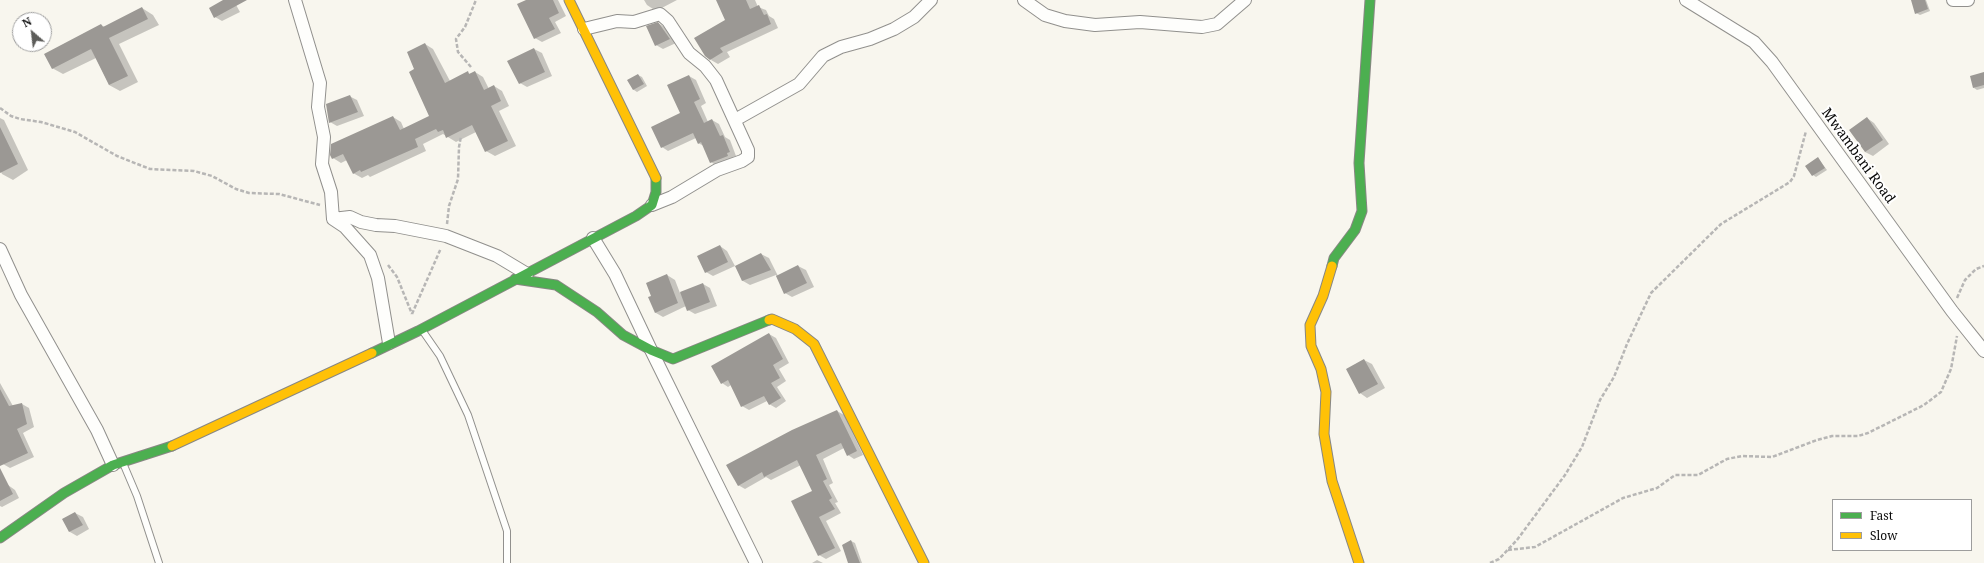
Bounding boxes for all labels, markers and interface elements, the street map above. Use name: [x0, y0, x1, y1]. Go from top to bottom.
north arrow: [12, 12, 52, 52]
text: N: [19, 13, 34, 31]
street label: Mwambani Road: [1818, 105, 1898, 207]
legend: [1832, 499, 1972, 551]
text: Fast: [1870, 507, 1893, 524]
text: Slow: [1870, 527, 1898, 544]

